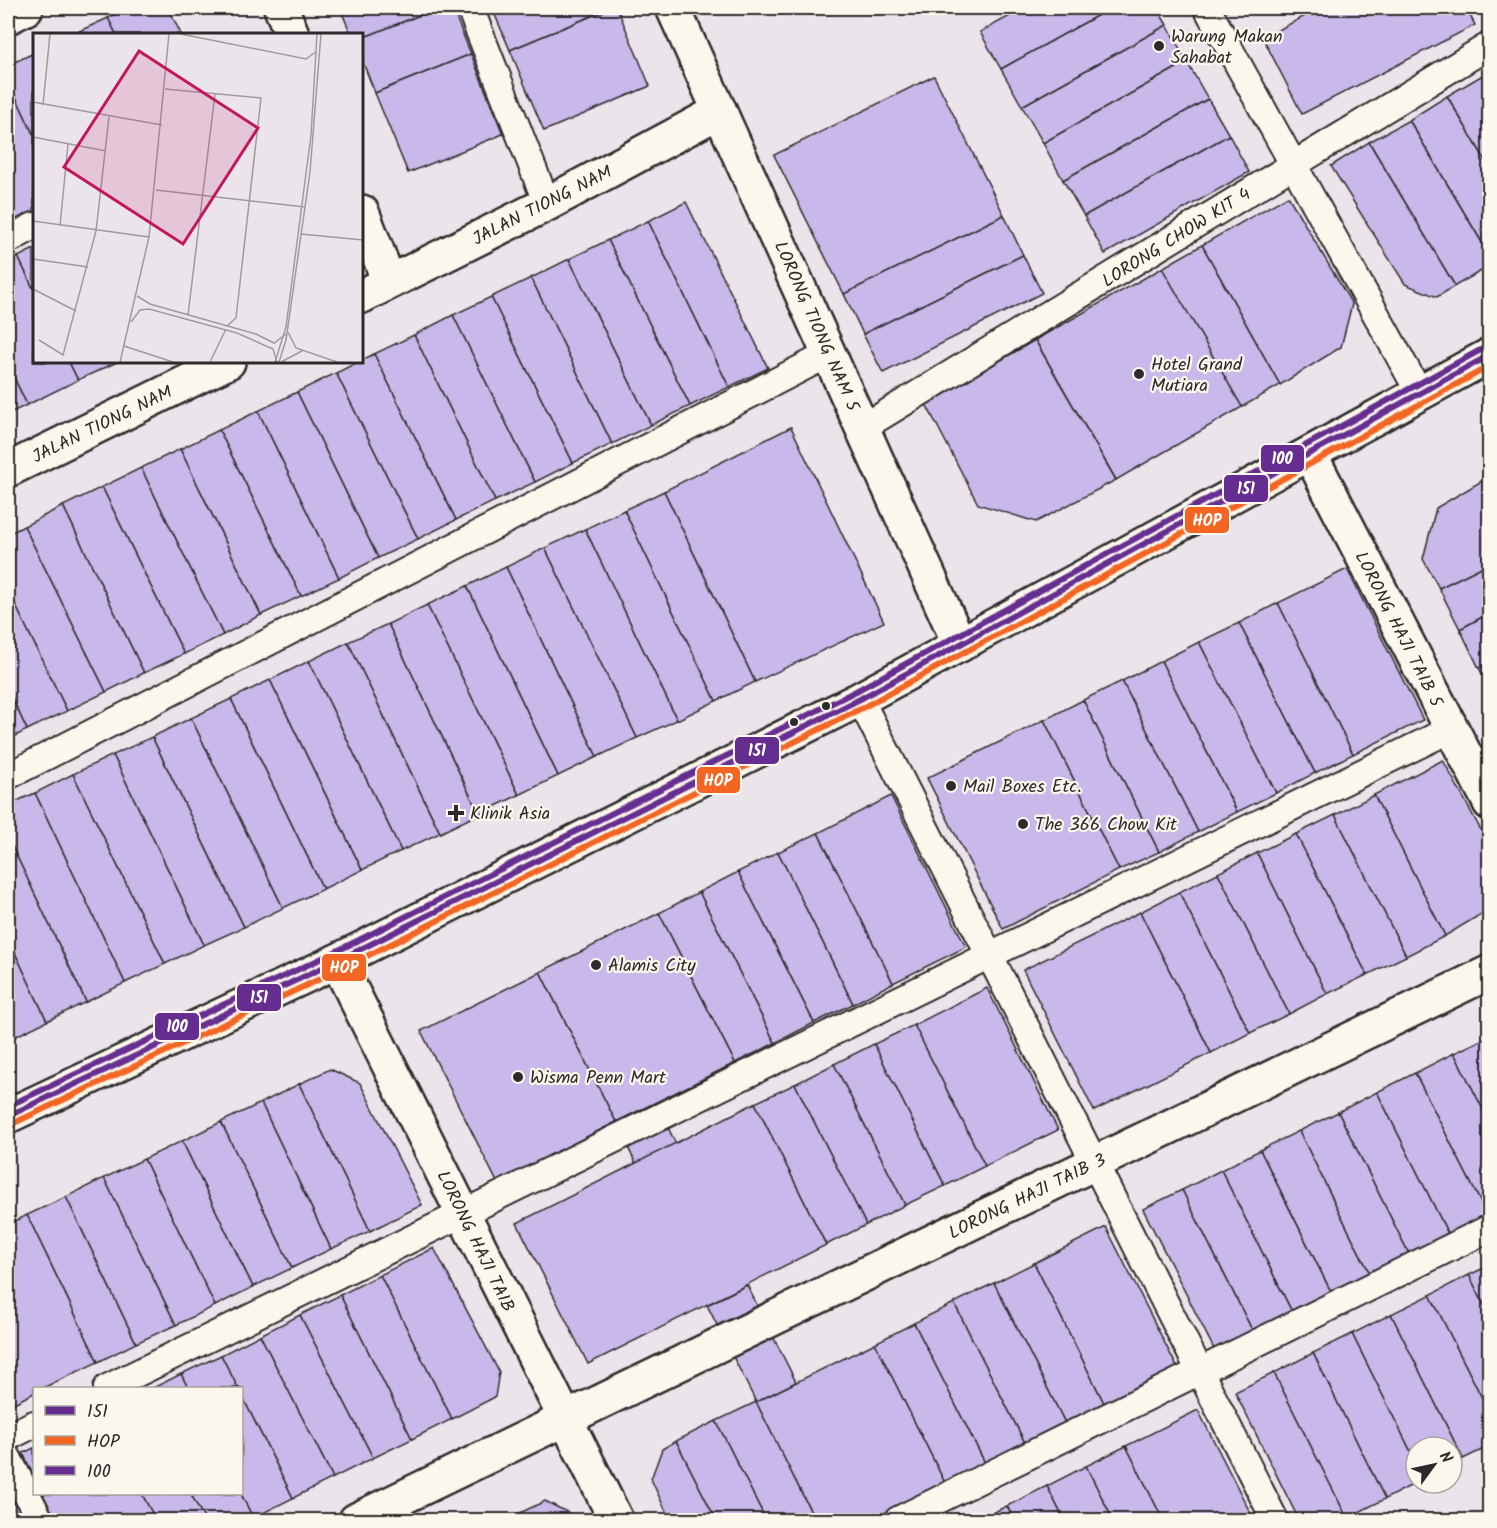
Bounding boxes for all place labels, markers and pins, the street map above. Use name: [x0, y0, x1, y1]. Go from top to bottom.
place label: Warung Makan Sahabat: [1171, 23, 1283, 73]
marker: Warung Makan Sahabat: [1152, 39, 1166, 53]
place label: Hotel Grand Mutiara: [1151, 351, 1243, 401]
marker: Hotel Grand Mutiara: [1132, 367, 1146, 381]
unlabelled marker: [820, 700, 832, 712]
unlabelled marker: [788, 716, 800, 728]
place label: Mail Boxes Etc.: [963, 773, 1082, 802]
marker: Mail Boxes Etc.: [944, 779, 958, 793]
place label: Klinik Asia: [470, 800, 550, 829]
marker: Klinik Asia: [447, 804, 465, 822]
place label: The 366 Chow Kit: [1035, 811, 1178, 840]
marker: The 366 Chow Kit: [1016, 817, 1030, 831]
place label: Alamis City: [608, 952, 696, 981]
marker: Alamis City: [589, 958, 603, 972]
place label: Wisma Penn Mart: [530, 1064, 667, 1093]
marker: Wisma Penn Mart: [511, 1070, 525, 1084]

